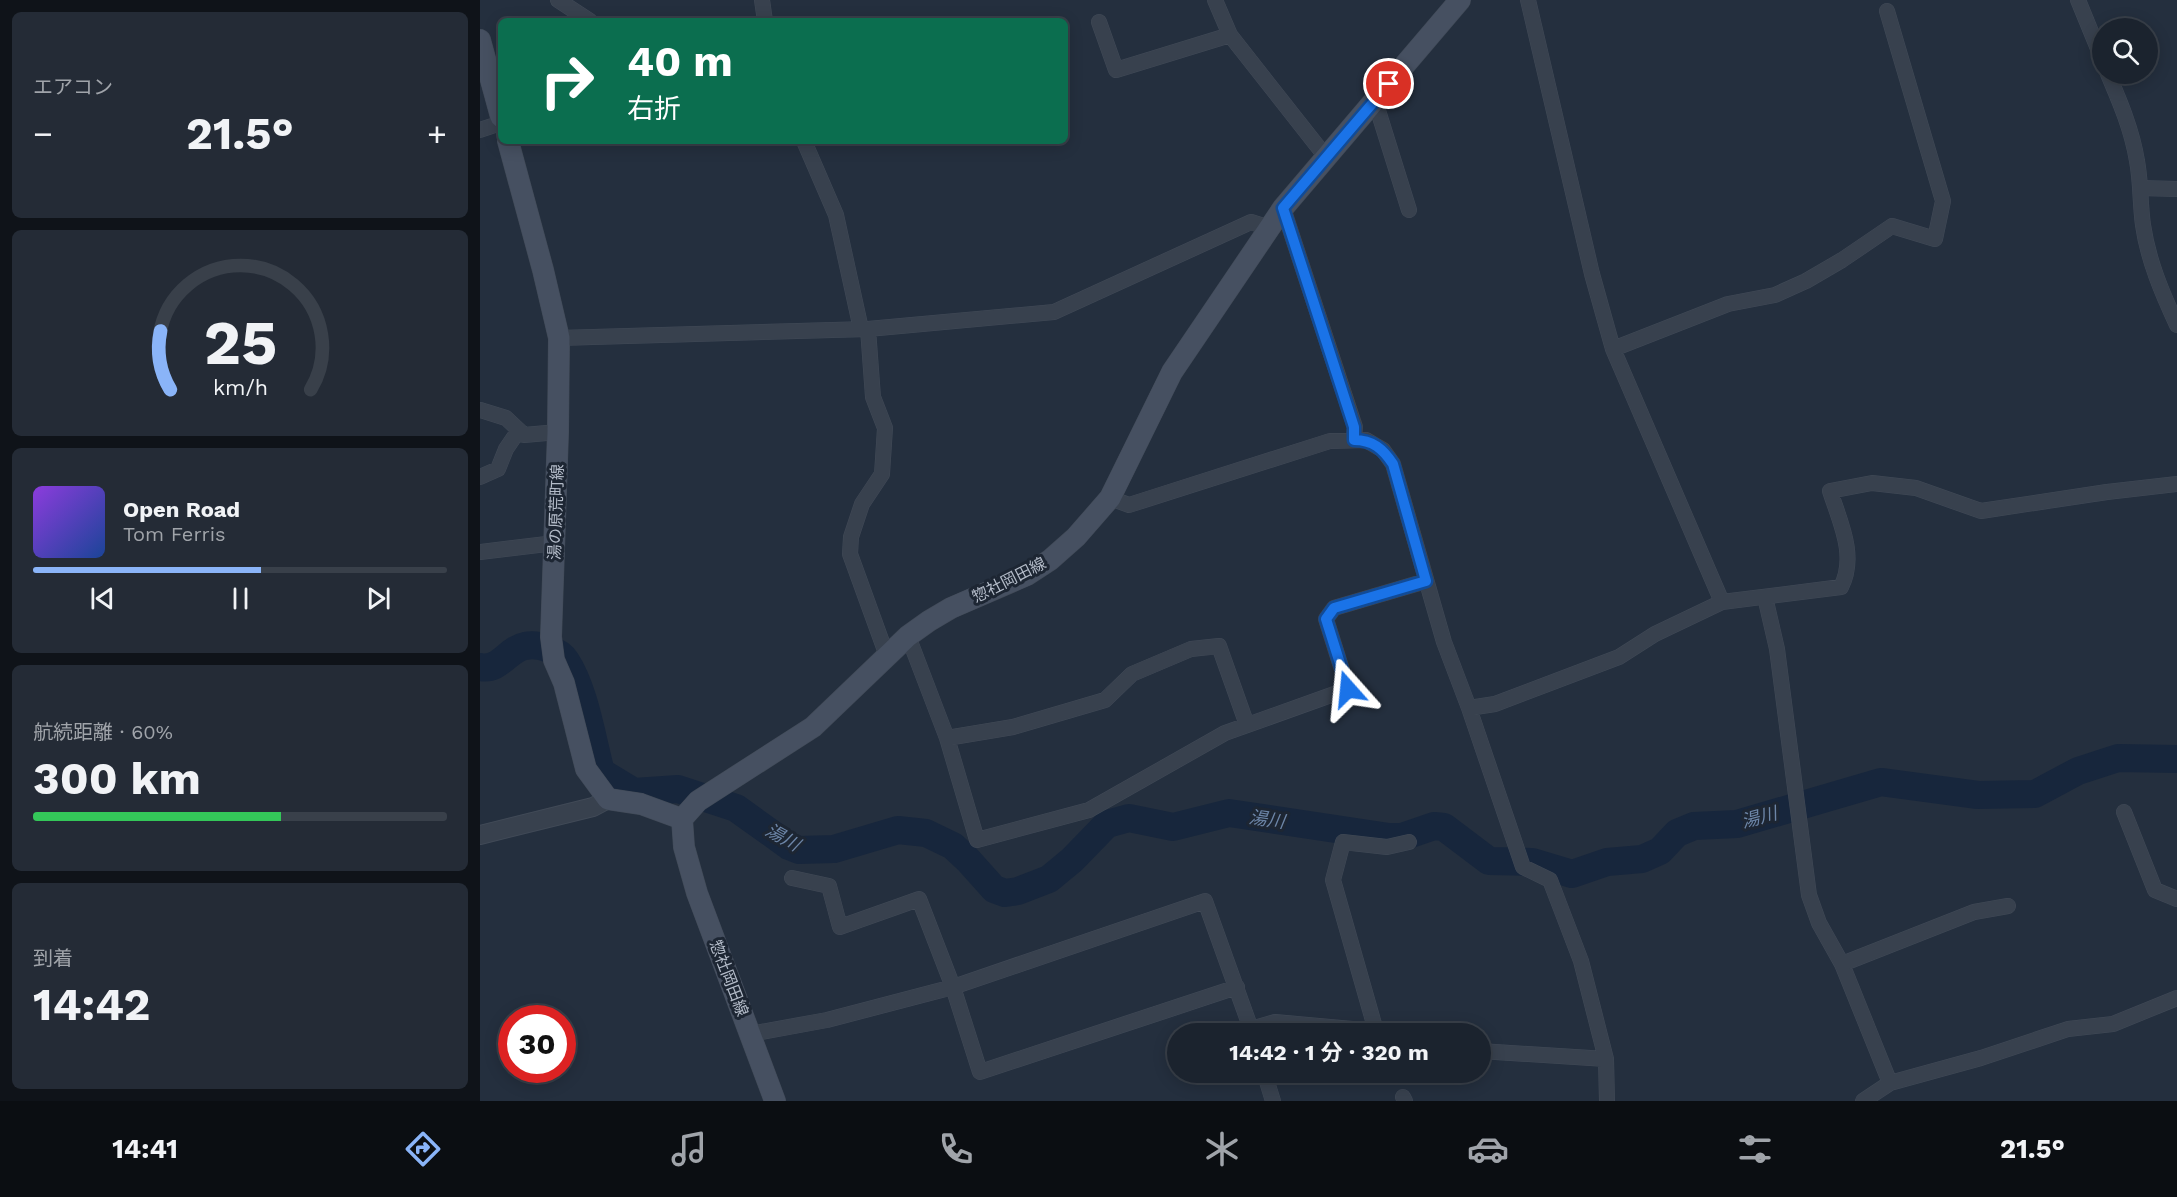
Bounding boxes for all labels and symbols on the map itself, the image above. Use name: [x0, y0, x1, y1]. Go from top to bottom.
pin: [1363, 58, 1414, 109]
street label: 湯の原荒町線: [545, 464, 567, 560]
street label: 惣社岡田線: [969, 553, 1049, 607]
position arrow: [1316, 657, 1380, 721]
water label: 湯川: [1739, 802, 1781, 832]
water label: 湯川: [1248, 806, 1288, 832]
water label: 湯川: [762, 819, 806, 856]
street label: 惣社岡田線: [706, 937, 752, 1019]
speed limit sign: 30: [498, 1005, 576, 1083]

